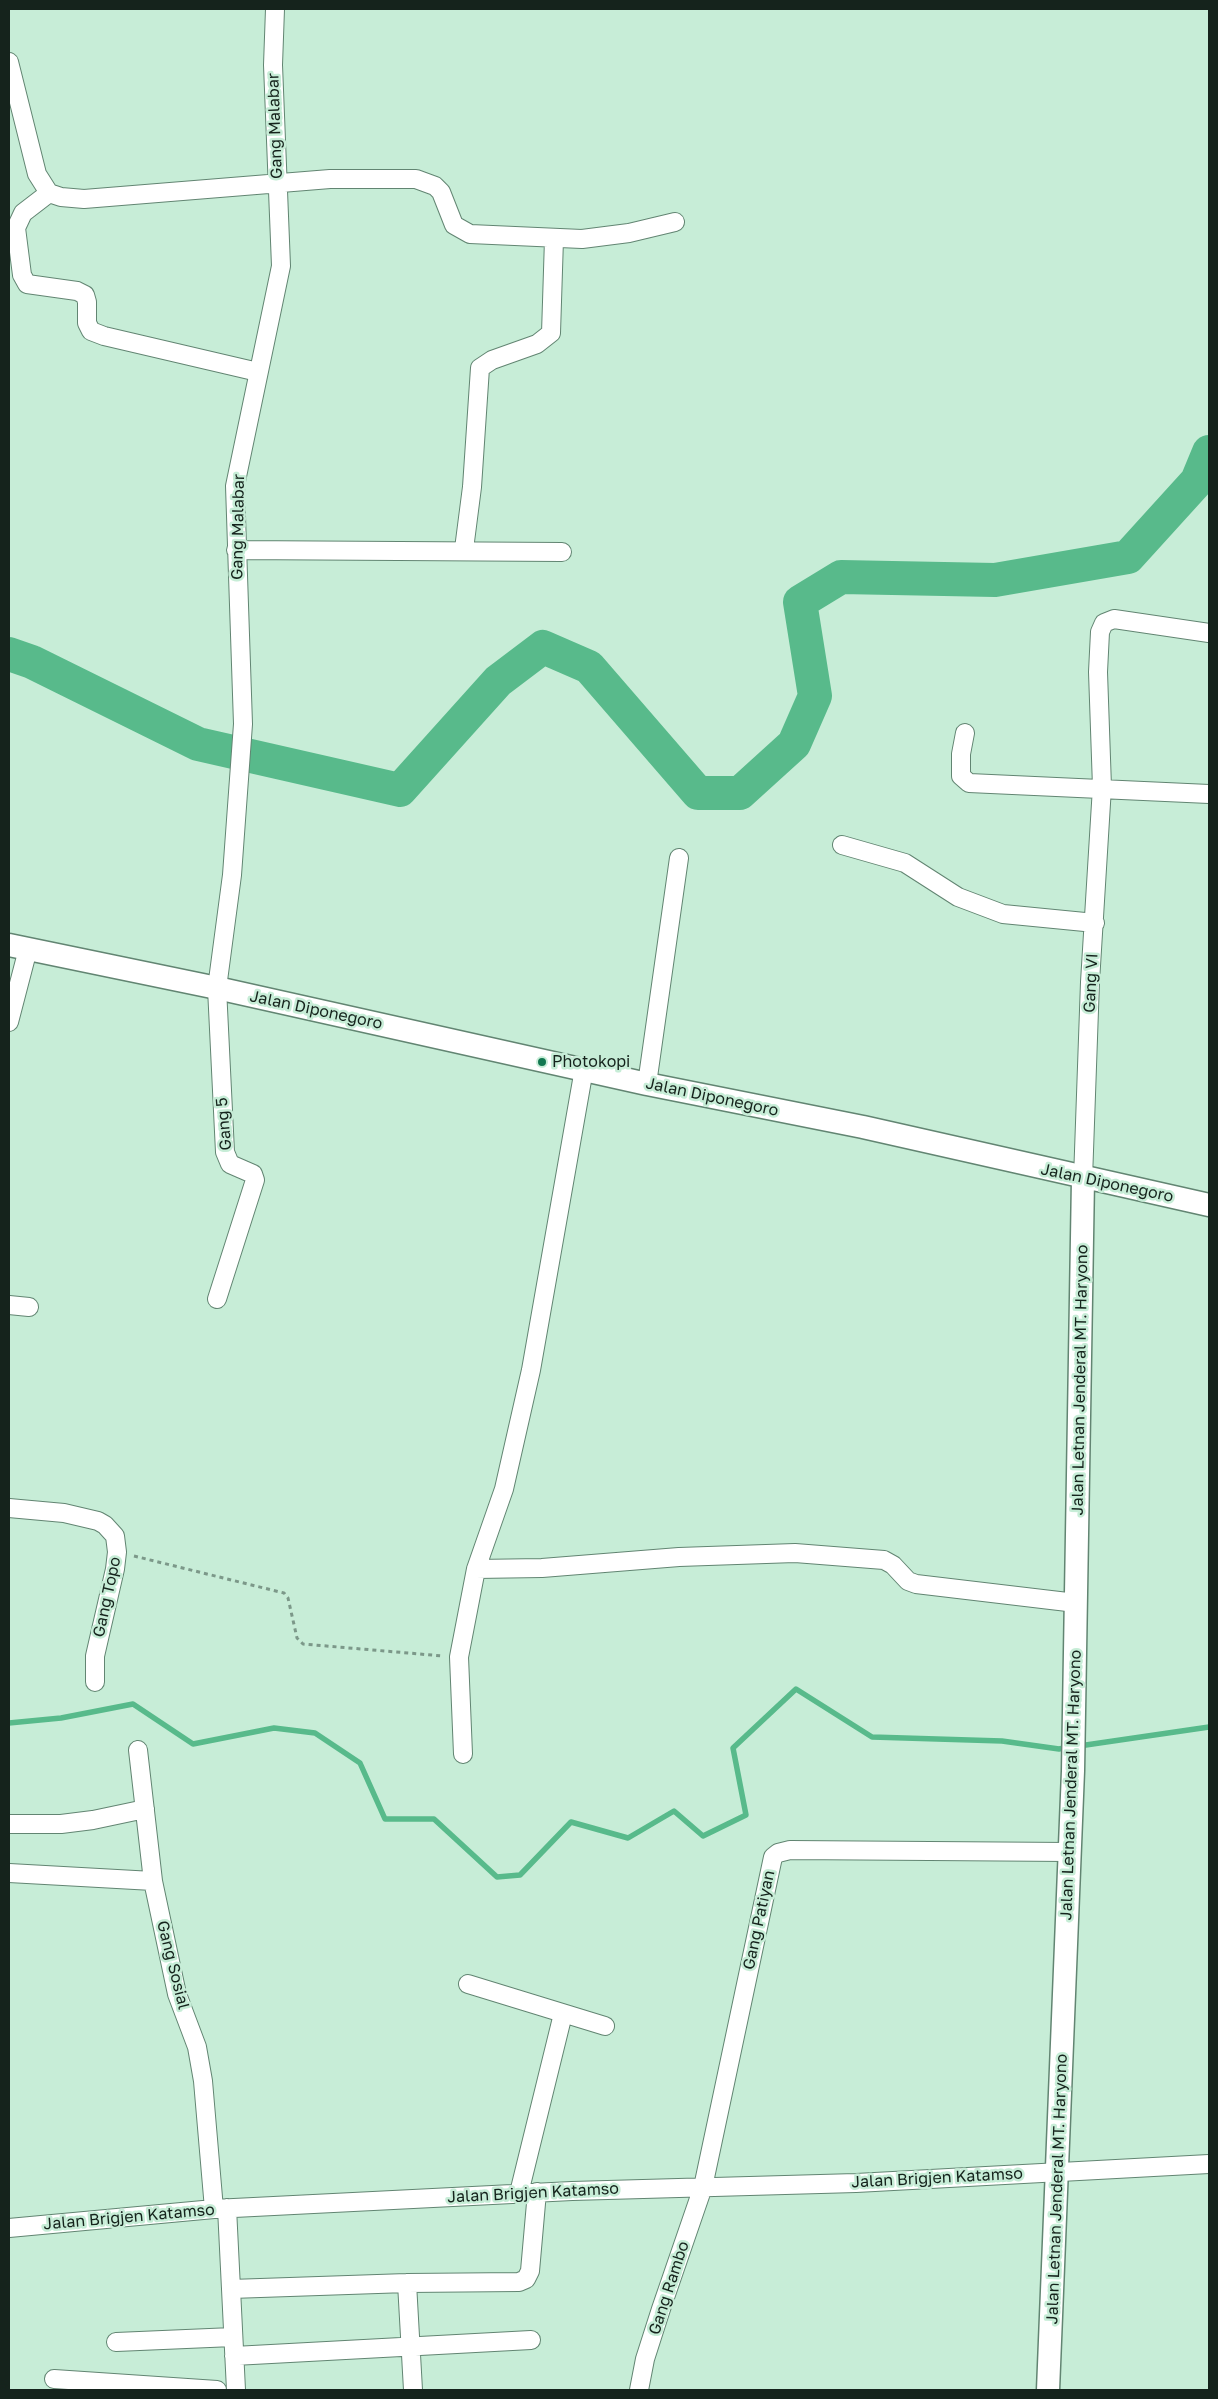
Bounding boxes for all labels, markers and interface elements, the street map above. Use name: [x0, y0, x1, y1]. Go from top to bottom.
street label: Gang Malabar: [264, 73, 286, 179]
street label: Gang Malabar: [227, 474, 249, 580]
street label: Gang VI: [1080, 953, 1102, 1013]
street label: Jalan Diponegoro: [248, 987, 384, 1033]
place label: Photokopi: [552, 1052, 630, 1072]
marker: Photokopi: [536, 1056, 548, 1068]
street label: Jalan Diponegoro: [644, 1074, 780, 1120]
street label: Gang 5: [212, 1097, 236, 1151]
street label: Jalan Diponegoro: [1039, 1160, 1175, 1206]
street label: Jalan Letnan Jenderal MT. Haryono: [1068, 1244, 1092, 1516]
street label: Gang Topo: [89, 1555, 125, 1639]
street label: Jalan Letnan Jenderal MT. Haryono: [1057, 1649, 1085, 1921]
street label: Gang Patiyan: [739, 1868, 779, 1972]
street label: Gang Sosial: [153, 1919, 193, 2011]
street label: Jalan Letnan Jenderal MT. Haryono: [1043, 2053, 1071, 2325]
street label: Jalan Brigjen Katamso: [851, 2164, 1023, 2192]
street label: Jalan Brigjen Katamso: [447, 2179, 619, 2207]
street label: Jalan Brigjen Katamso: [43, 2200, 215, 2234]
street label: Gang Rambo: [645, 2239, 693, 2337]

